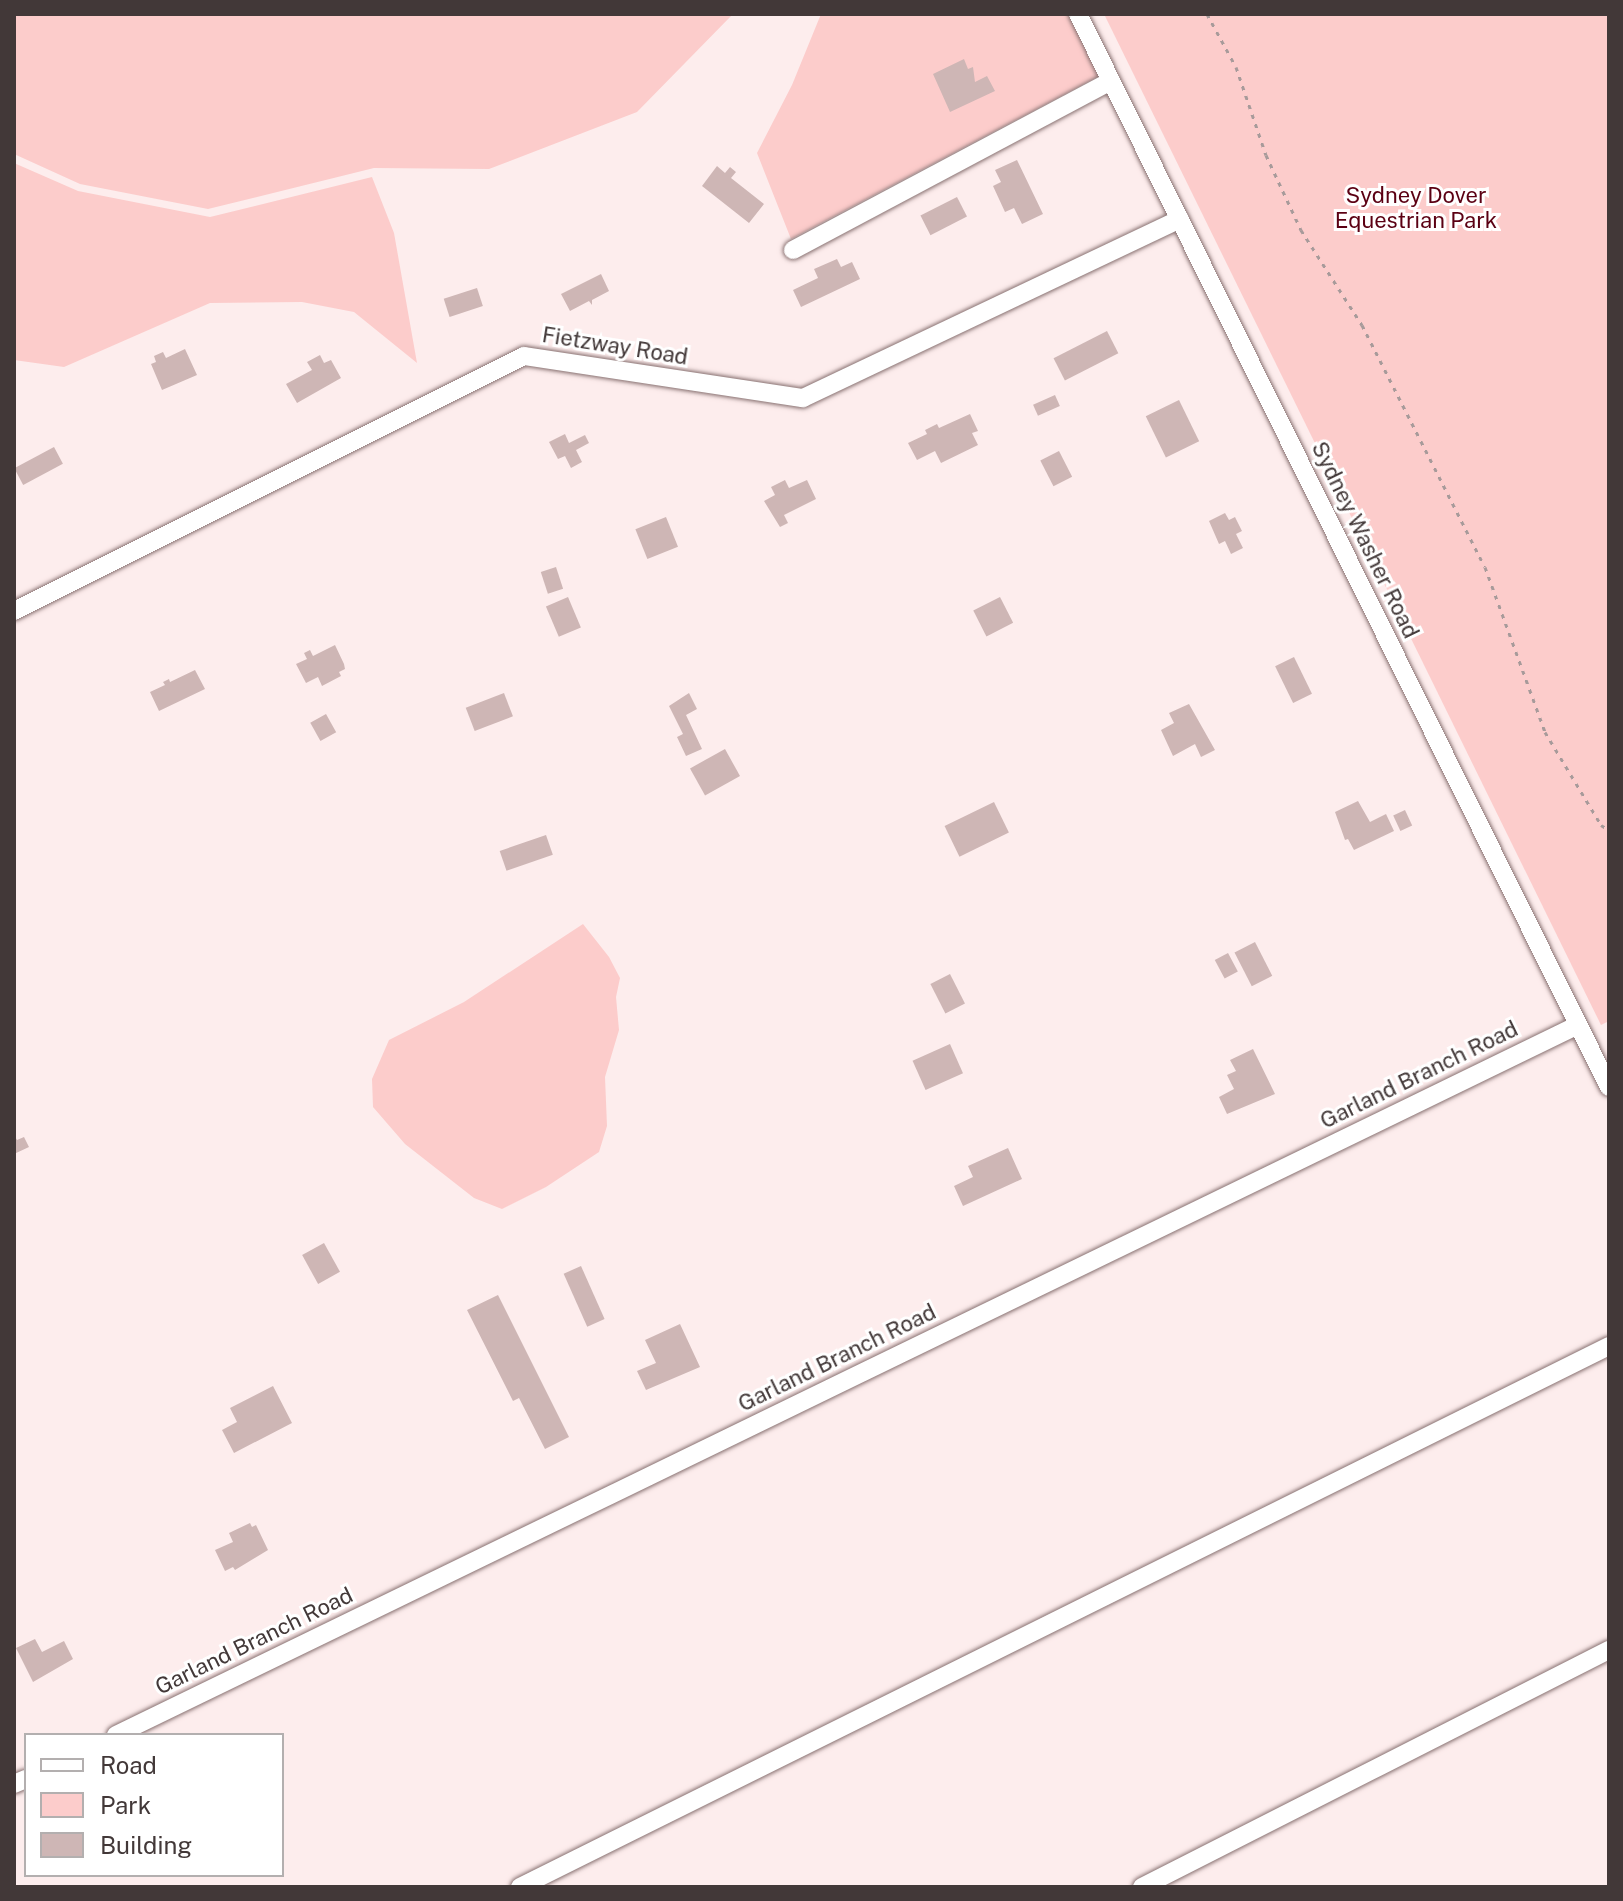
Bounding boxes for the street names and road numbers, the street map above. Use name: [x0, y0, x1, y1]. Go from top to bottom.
street label: Fietzway Road: [540, 321, 690, 371]
street label: Sydney Washer Road: [1306, 437, 1424, 643]
street label: Garland Branch Road: [1316, 1016, 1522, 1134]
street label: Garland Branch Road: [734, 1299, 940, 1417]
street label: Garland Branch Road: [151, 1582, 357, 1700]

